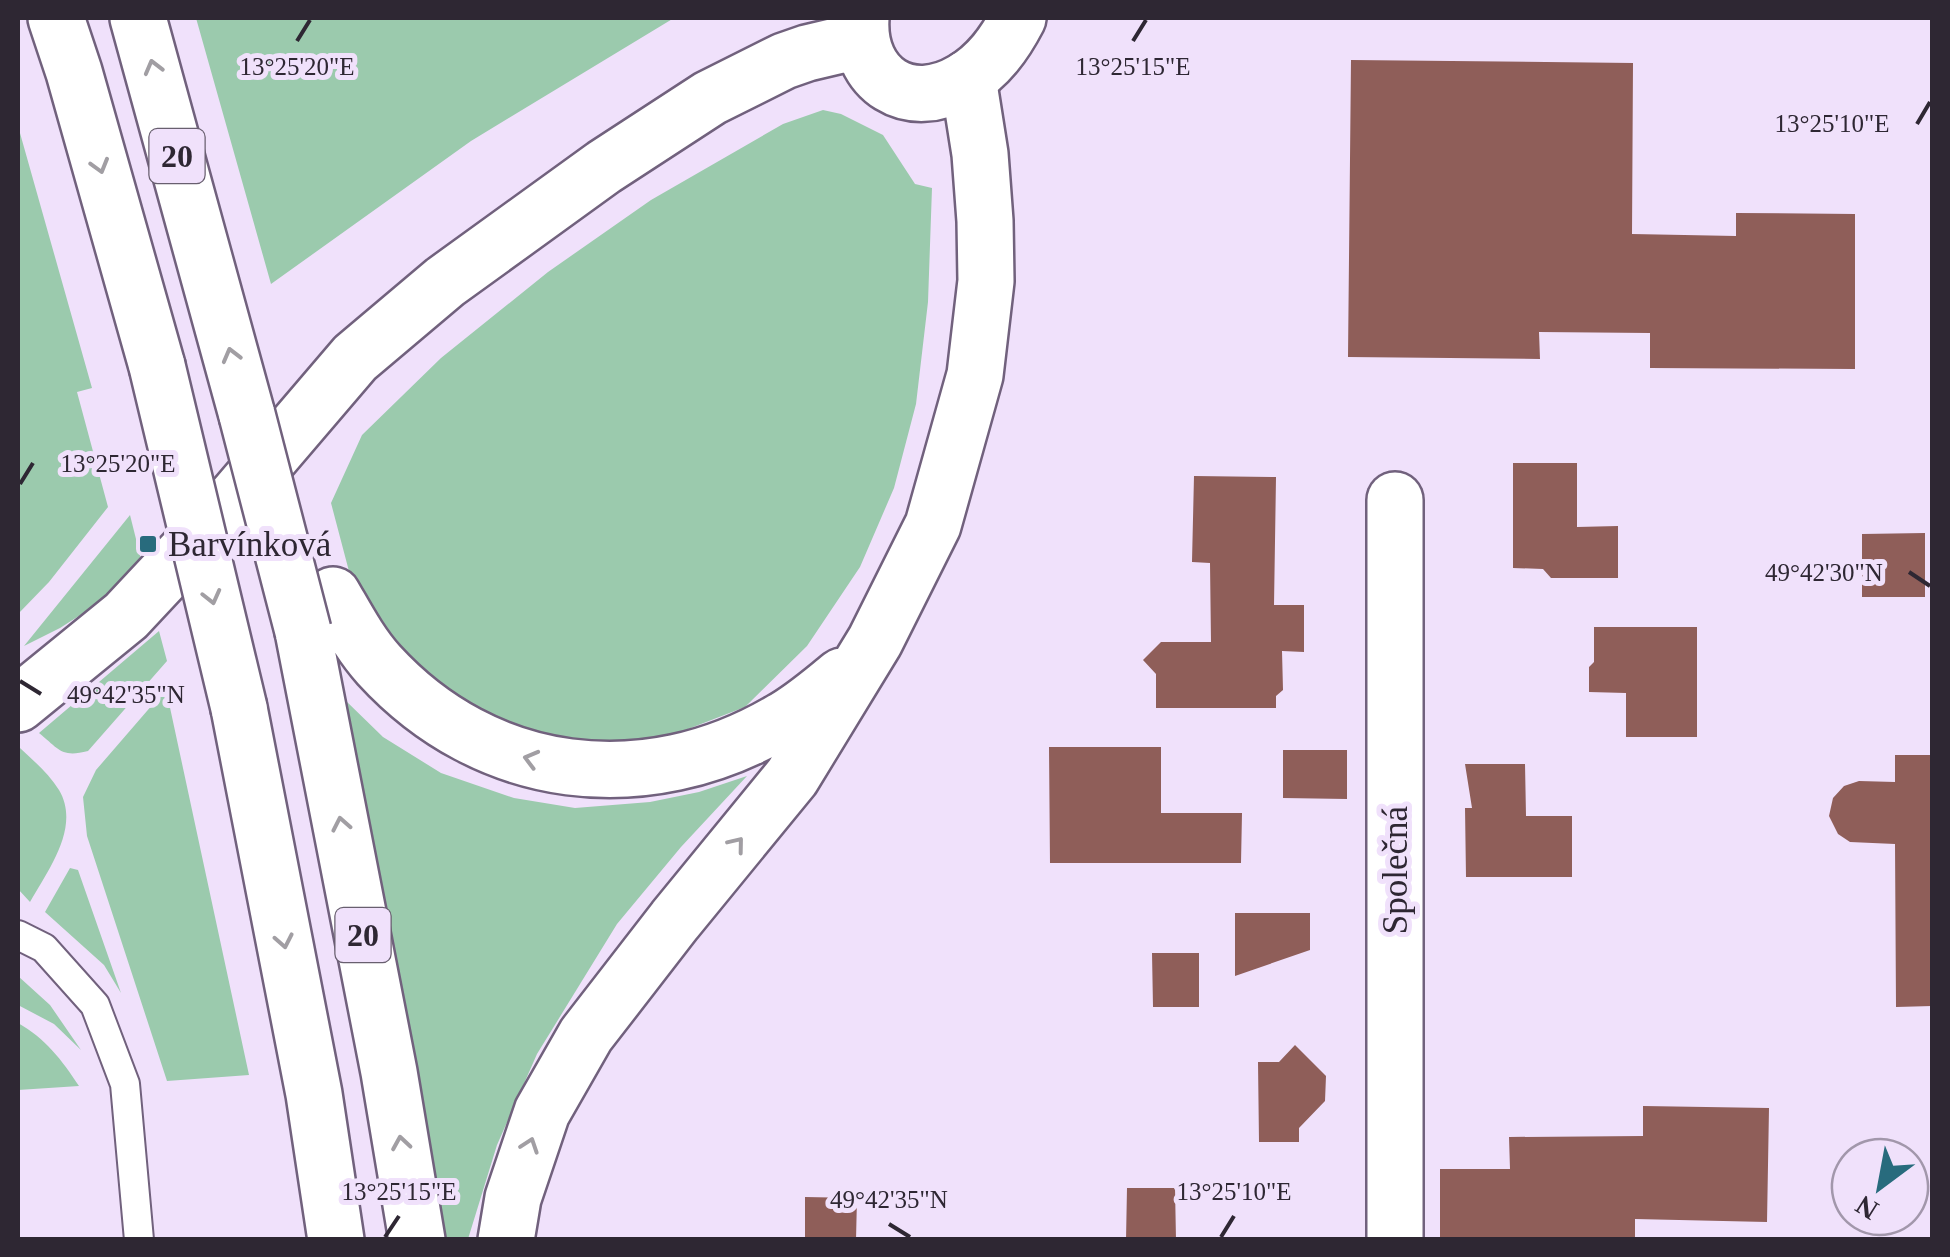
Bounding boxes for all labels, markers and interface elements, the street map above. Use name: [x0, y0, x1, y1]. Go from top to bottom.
text: 13°25'20"E: [240, 53, 354, 80]
text: 13°25'15"E: [1076, 53, 1190, 80]
one-way arrow: [143, 58, 164, 76]
text: 13°25'10"E: [1775, 110, 1889, 137]
road number: 20: [150, 129, 204, 183]
one-way arrow: [89, 157, 110, 174]
one-way arrow: [221, 347, 242, 364]
text: 13°25'20"E: [61, 450, 175, 477]
place label: Barvínková: [168, 525, 332, 564]
marker: Barvínková: [137, 533, 159, 555]
text: 49°42'30"N: [1765, 559, 1883, 586]
one-way arrow: [200, 588, 221, 605]
text: 49°42'35"N: [67, 681, 185, 708]
one-way arrow: [523, 750, 540, 771]
street label: Společná: [1376, 805, 1415, 934]
one-way arrow: [331, 816, 352, 832]
one-way arrow: [725, 838, 743, 856]
road number: 20: [336, 908, 390, 962]
one-way arrow: [273, 933, 294, 949]
one-way arrow: [391, 1135, 412, 1152]
north arrow: [1830, 1137, 1930, 1237]
one-way arrow: [519, 1138, 539, 1155]
text: 13°25'15"E: [342, 1178, 456, 1205]
text: 13°25'10"E: [1177, 1178, 1291, 1205]
text: 49°42'35"N: [830, 1186, 948, 1213]
text: N: [1850, 1189, 1884, 1226]

